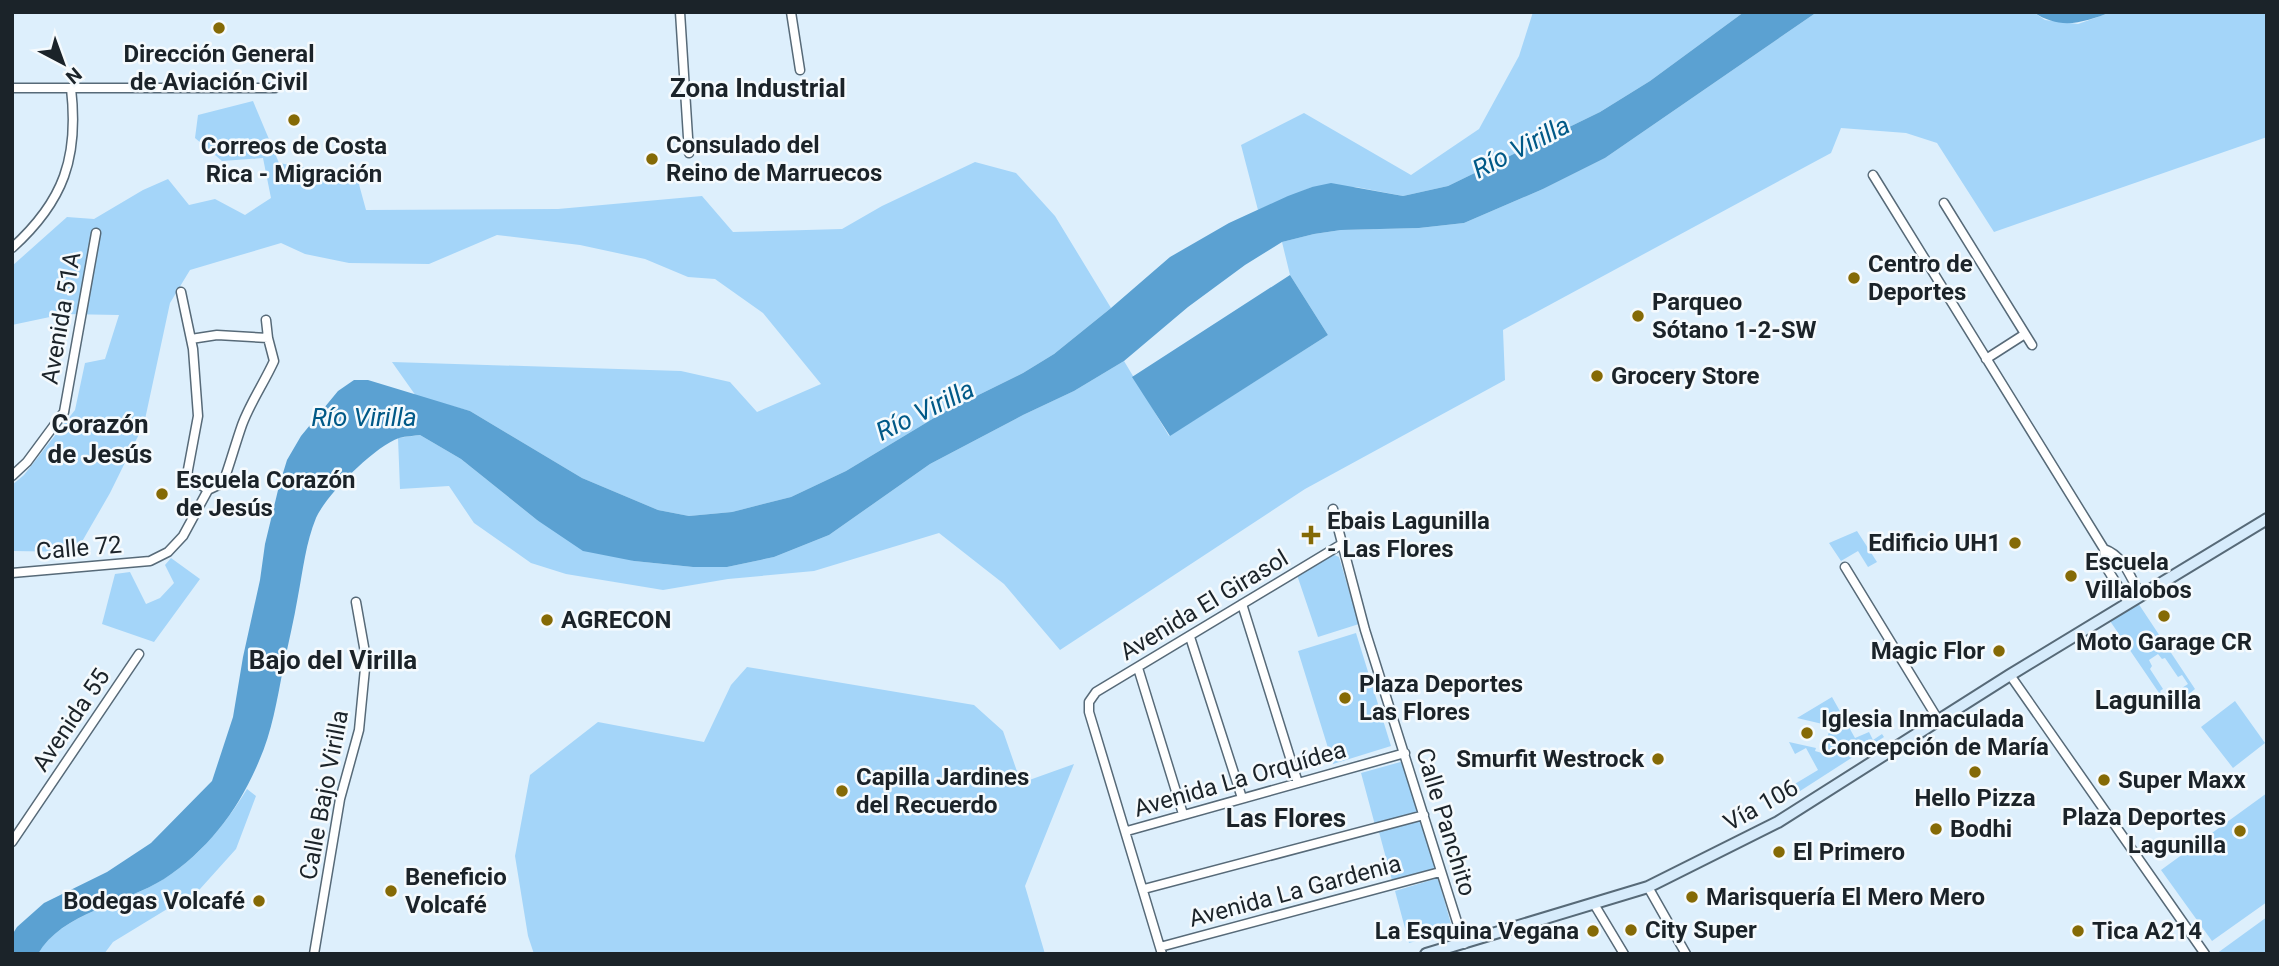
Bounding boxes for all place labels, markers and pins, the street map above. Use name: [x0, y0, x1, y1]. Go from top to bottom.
marker: Dirección General de Aviación Civil: [211, 20, 227, 36]
place label: Dirección General de Aviación Civil: [123, 40, 315, 96]
marker: Correos de Costa Rica - Migración: [286, 112, 302, 128]
place label: Consulado del Reino de Marruecos: [666, 131, 882, 187]
place label: Correos de Costa Rica - Migración: [201, 132, 387, 188]
marker: Consulado del Reino de Marruecos: [644, 151, 660, 167]
place label: Centro de Deportes: [1868, 250, 1973, 306]
marker: Centro de Deportes: [1846, 270, 1862, 286]
place label: Parqueo Sótano 1-2-SW: [1652, 288, 1816, 344]
marker: Parqueo Sótano 1-2-SW: [1630, 308, 1646, 324]
place label: Grocery Store: [1611, 362, 1760, 390]
marker: Grocery Store: [1589, 368, 1605, 384]
place label: Escuela Corazón de Jesús: [176, 466, 355, 522]
marker: Escuela Corazón de Jesús: [154, 486, 170, 502]
place label: Ebais Lagunilla - Las Flores: [1327, 507, 1490, 563]
marker: Ebais Lagunilla - Las Flores: [1301, 525, 1321, 545]
place label: Edificio UH1: [1868, 529, 2001, 557]
marker: Edificio UH1: [2007, 535, 2023, 551]
place label: Escuela Villalobos: [2085, 548, 2192, 604]
marker: Escuela Villalobos: [2063, 568, 2079, 584]
place label: AGRECON: [561, 606, 671, 634]
marker: Moto Garage CR: [2156, 608, 2172, 624]
marker: AGRECON: [539, 612, 555, 628]
place label: Moto Garage CR: [2076, 628, 2252, 656]
place label: Magic Flor: [1871, 637, 1985, 665]
marker: Magic Flor: [1991, 643, 2007, 659]
place label: Plaza Deportes Las Flores: [1359, 670, 1523, 726]
marker: Plaza Deportes Las Flores: [1337, 690, 1353, 706]
place label: Iglesia Inmaculada Concepción de María: [1821, 705, 2049, 761]
marker: Iglesia Inmaculada Concepción de María: [1799, 725, 1815, 741]
place label: Smurfit Westrock: [1456, 745, 1645, 773]
marker: Smurfit Westrock: [1650, 751, 1666, 767]
place label: Capilla Jardines del Recuerdo: [856, 763, 1029, 819]
marker: Hello Pizza: [1967, 764, 1983, 780]
place label: Super Maxx: [2118, 766, 2247, 794]
marker: Super Maxx: [2096, 772, 2112, 788]
marker: Capilla Jardines del Recuerdo: [834, 783, 850, 799]
place label: Hello Pizza: [1914, 784, 2036, 812]
place label: Plaza Deportes Lagunilla: [2062, 803, 2226, 859]
place label: Bodhi: [1950, 815, 2012, 843]
marker: Bodhi: [1928, 821, 1944, 837]
marker: Plaza Deportes Lagunilla: [2232, 823, 2248, 839]
place label: El Primero: [1793, 838, 1905, 866]
marker: El Primero: [1771, 844, 1787, 860]
place label: Beneficio Volcafé: [405, 863, 507, 919]
marker: Beneficio Volcafé: [383, 883, 399, 899]
place label: Marisquería El Mero Mero: [1706, 883, 1985, 911]
place label: Bodegas Volcafé: [63, 887, 245, 915]
marker: Marisquería El Mero Mero: [1684, 889, 1700, 905]
marker: Bodegas Volcafé: [251, 893, 267, 909]
place label: City Super: [1645, 916, 1757, 944]
place label: La Esquina Vegana: [1375, 917, 1579, 945]
place label: Tica A214: [2092, 917, 2202, 945]
marker: City Super: [1623, 922, 1639, 938]
marker: La Esquina Vegana: [1585, 923, 1601, 939]
marker: Tica A214: [2070, 923, 2086, 939]

